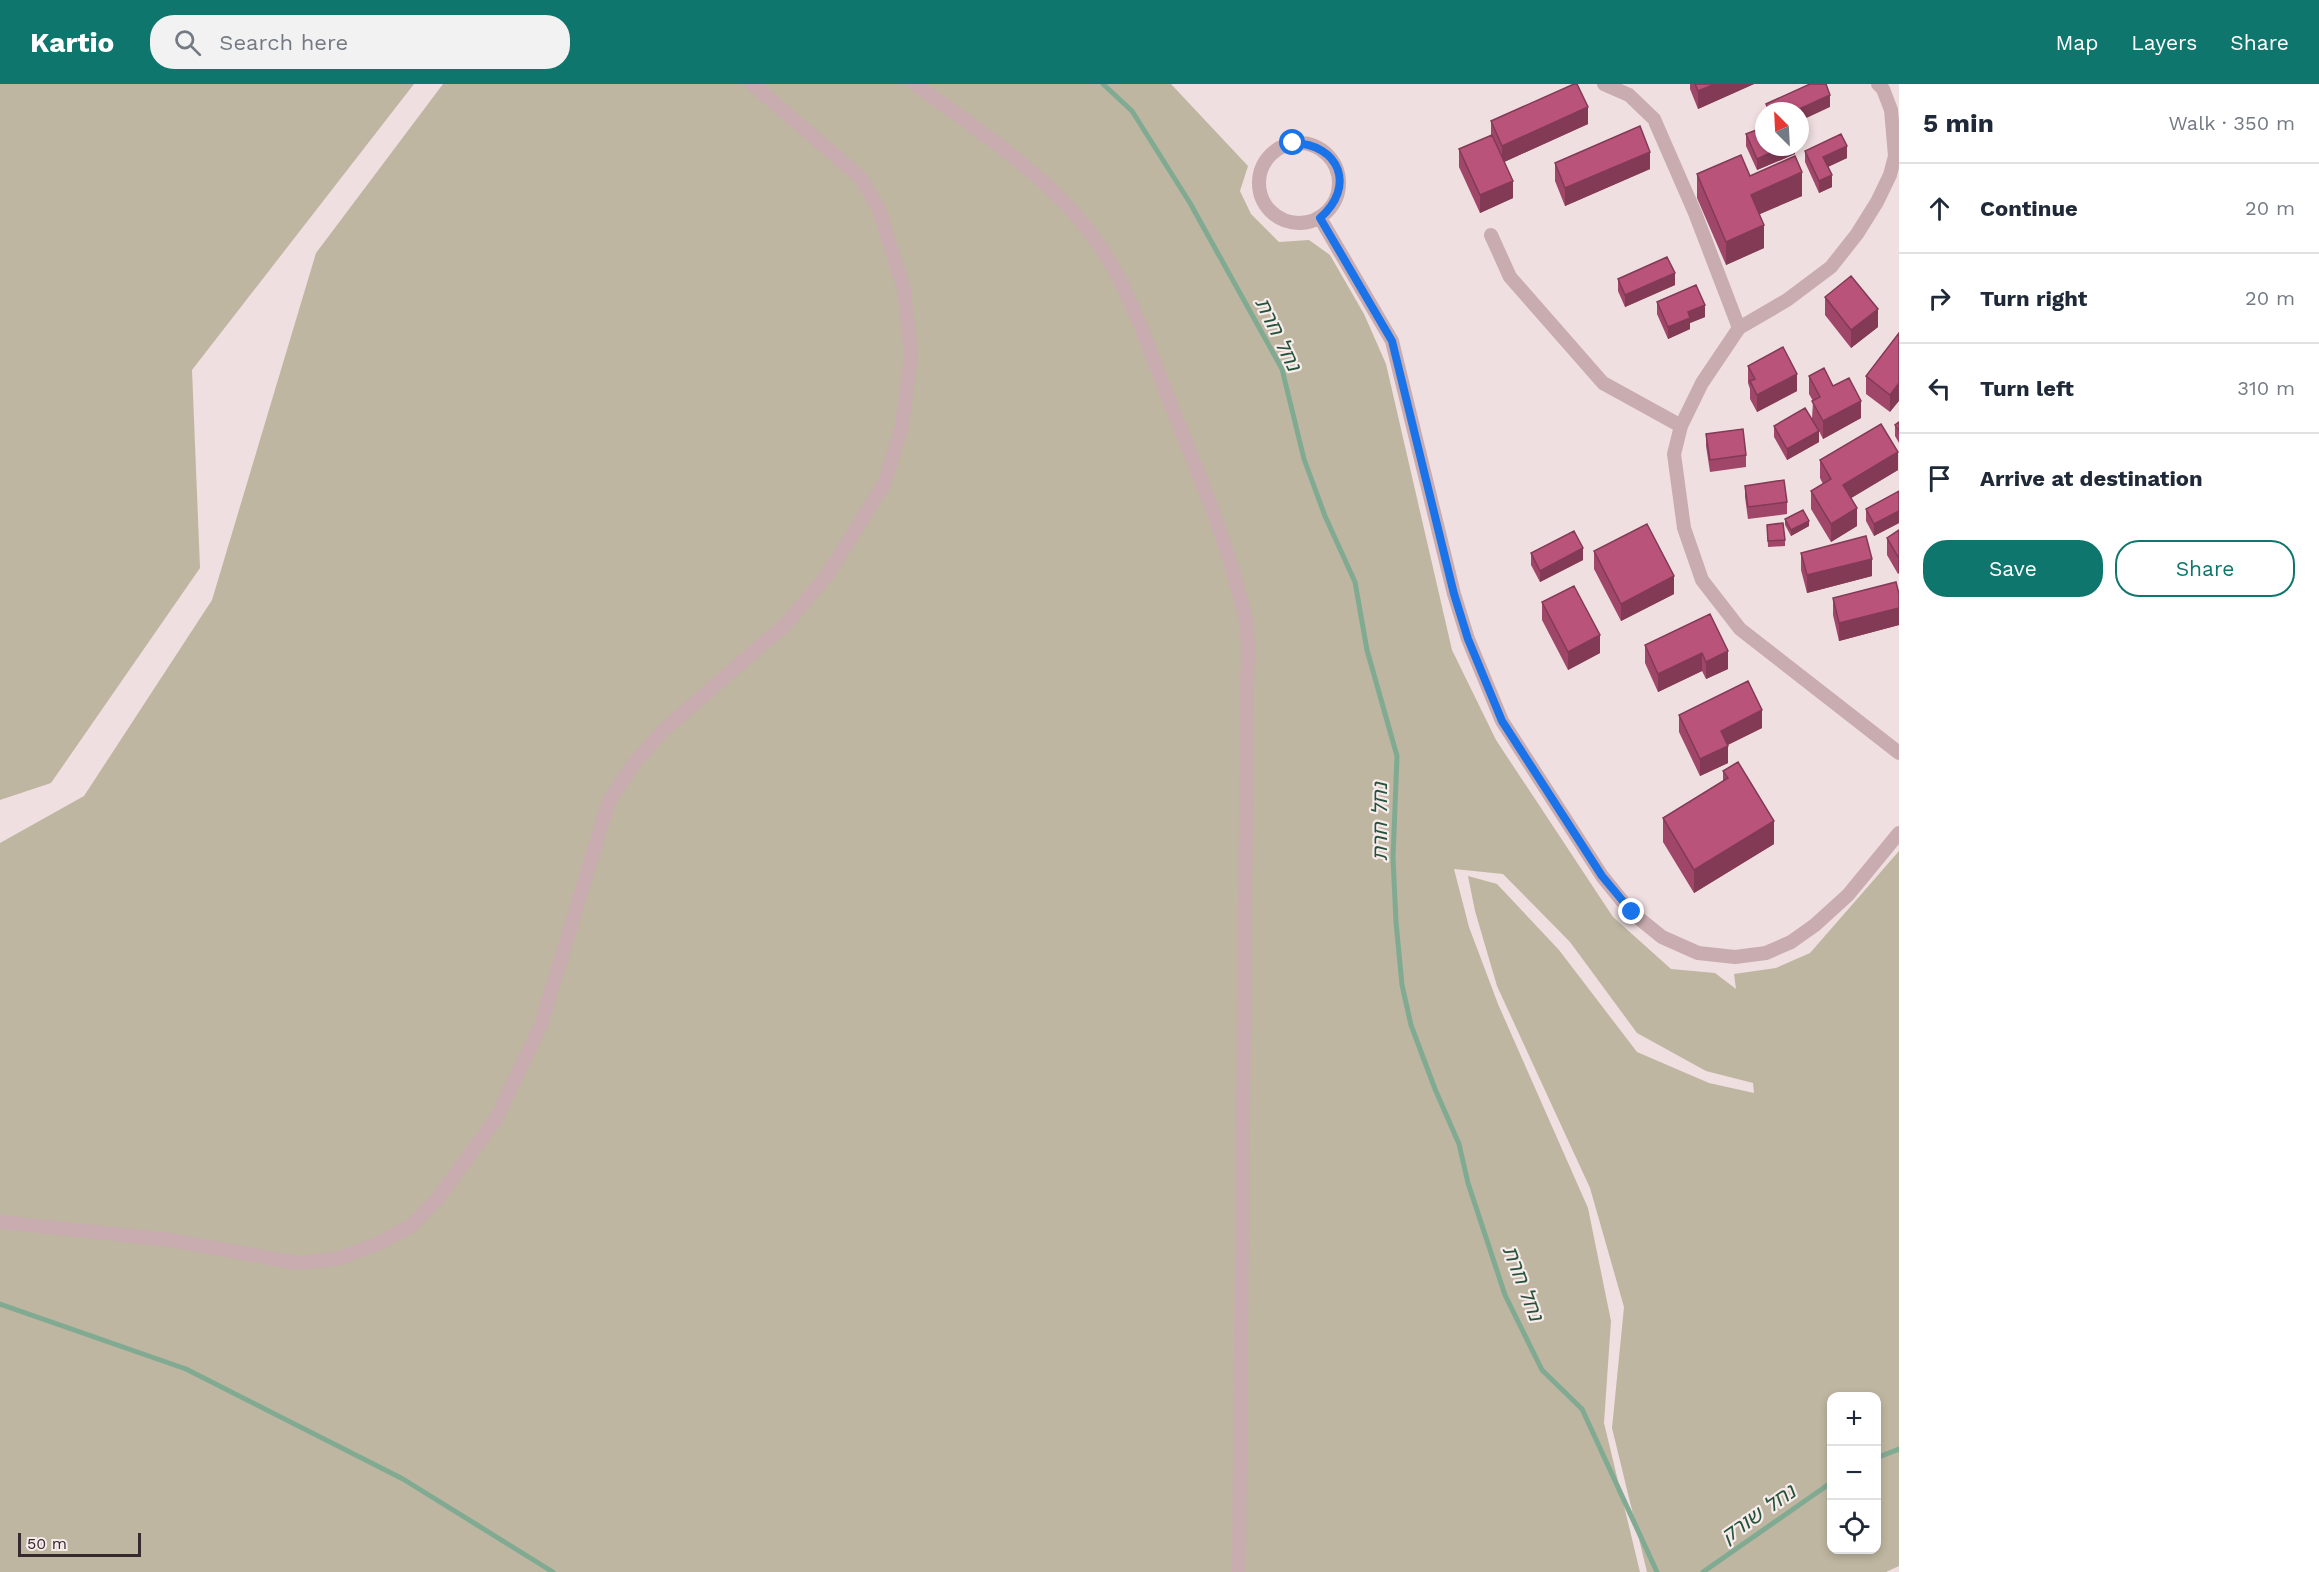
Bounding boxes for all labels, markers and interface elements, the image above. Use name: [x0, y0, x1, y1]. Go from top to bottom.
search box: [150, 15, 570, 69]
text: Kartio: [30, 26, 114, 59]
icon: search: [171, 26, 204, 59]
text: Search here: [219, 30, 348, 55]
text: Map: [2055, 30, 2098, 55]
text: Layers: [2131, 30, 2197, 55]
text: Share: [2230, 30, 2289, 55]
north arrow: [1755, 102, 1809, 156]
text: 5 min: [1923, 108, 1994, 138]
text: Walk · 350 m: [2168, 111, 2295, 135]
route start: [1279, 129, 1305, 155]
icon: ahead: [1923, 192, 1956, 225]
text: Continue: [1980, 196, 2078, 221]
text: 20 m: [2245, 196, 2295, 220]
icon: right: [1923, 282, 1956, 315]
text: Turn right: [1980, 286, 2087, 311]
text: 20 m: [2245, 286, 2295, 310]
water label: נחל חרת: [1250, 293, 1308, 376]
icon: left: [1923, 372, 1956, 405]
text: Turn left: [1980, 376, 2074, 401]
text: 310 m: [2237, 376, 2295, 400]
icon: arrive: [1923, 462, 1956, 495]
text: Arrive at destination: [1980, 466, 2203, 491]
button: Save: [1923, 540, 2103, 597]
button: Share: [2115, 540, 2295, 597]
water label: נחל חרת: [1367, 781, 1392, 861]
route end: [1618, 898, 1644, 924]
water label: נחל חרת: [1498, 1242, 1550, 1326]
map controls: [1827, 1392, 1881, 1554]
button: +: [1827, 1392, 1881, 1446]
button: −: [1827, 1446, 1881, 1500]
water label: נחל שורק: [1716, 1478, 1802, 1548]
button: locate: [1827, 1500, 1881, 1554]
scale bar: [18, 1530, 141, 1558]
text: 50 m: [27, 1534, 67, 1553]

